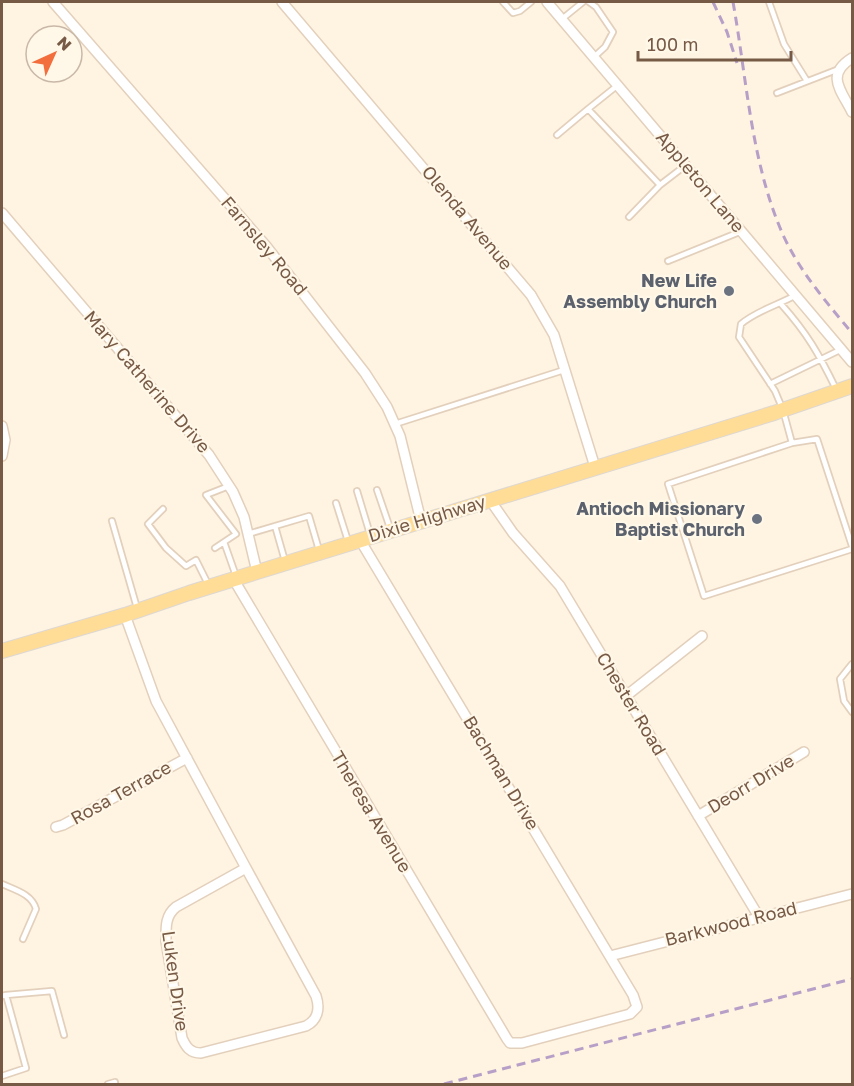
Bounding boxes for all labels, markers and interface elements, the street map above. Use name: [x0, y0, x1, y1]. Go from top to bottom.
north arrow: [24, 24, 84, 84]
scale bar: [638, 24, 791, 62]
text: N: [53, 32, 76, 55]
text: 100 m: [647, 33, 698, 55]
street label: Appleton Lane: [652, 126, 750, 237]
street label: Olenda Avenue: [418, 161, 518, 274]
street label: Farnsley Road: [217, 191, 313, 299]
place label: New Life Assembly Church: [563, 269, 717, 312]
marker: New Life Assembly Church: [722, 284, 736, 298]
street label: Mary Catherine Drive: [80, 306, 215, 457]
street label: Dixie Highway: [365, 490, 488, 546]
place label: Antioch Missionary Baptist Church: [576, 497, 745, 540]
marker: Antioch Missionary Baptist Church: [750, 512, 764, 526]
street label: Chester Road: [592, 648, 671, 759]
street label: Bachman Drive: [459, 711, 545, 834]
street label: Theresa Avenue: [327, 747, 417, 876]
street label: Deorr Drive: [703, 749, 798, 818]
street label: Rosa Terrace: [66, 756, 175, 829]
street label: Barkwood Road: [662, 896, 799, 950]
street label: Luken Drive: [158, 929, 194, 1033]

